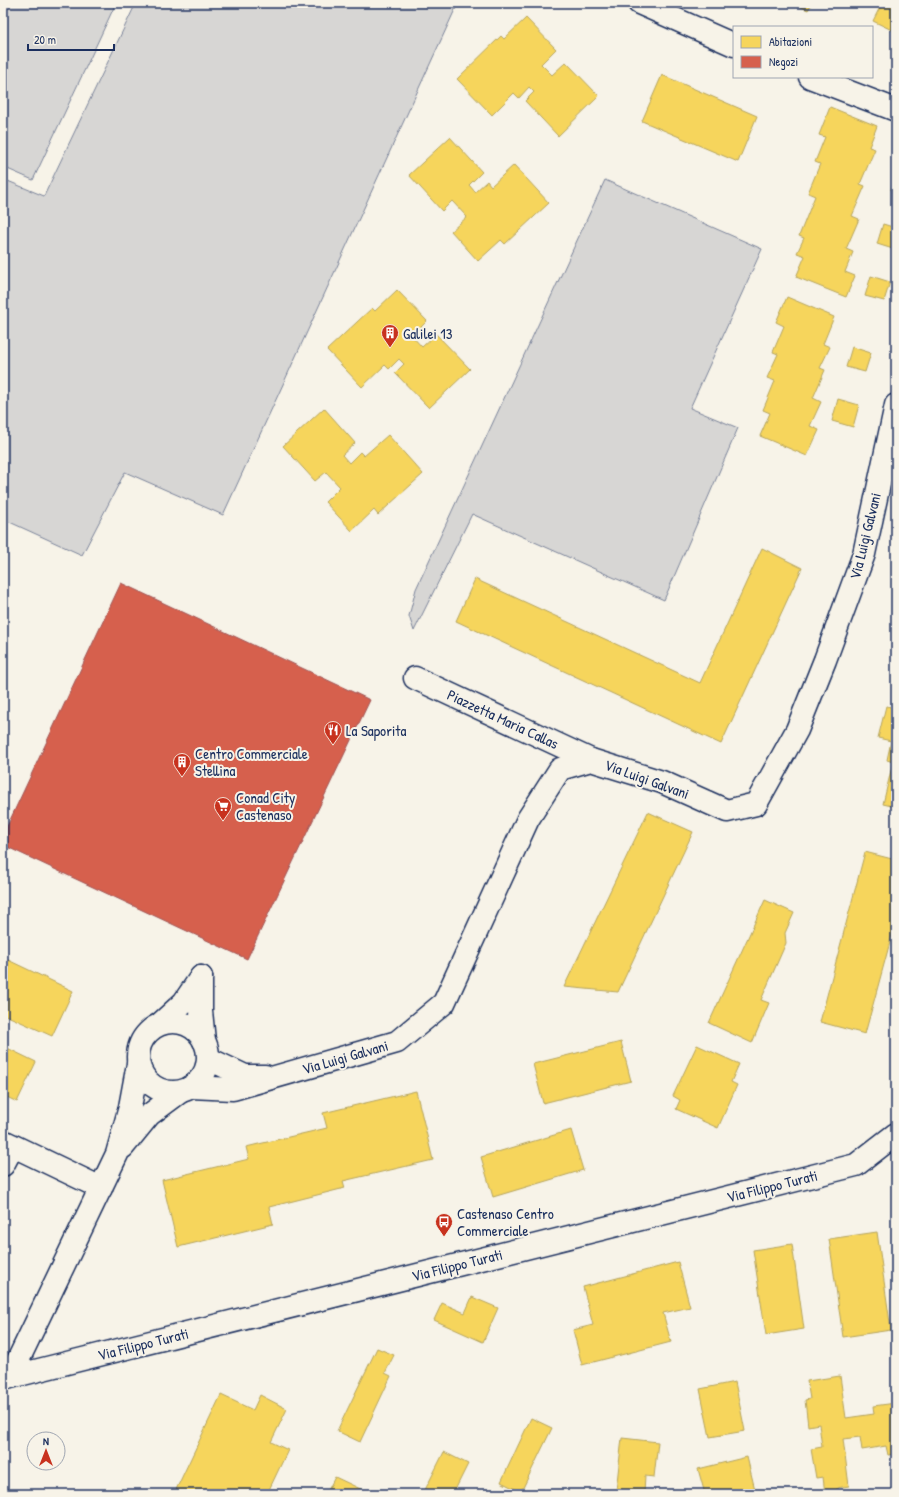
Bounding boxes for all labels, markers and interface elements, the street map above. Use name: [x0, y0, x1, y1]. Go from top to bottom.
scale bar: [28, 26, 114, 52]
legend: [733, 26, 873, 78]
text: 20 m: [34, 31, 56, 48]
text: Abitazioni: [769, 33, 812, 50]
text: Negozi: [769, 53, 798, 70]
building icon: Galilei 13: [380, 323, 400, 348]
place label: Galilei 13: [403, 323, 453, 344]
street label: Via Luigi Galvani: [844, 490, 886, 582]
street label: Piazzetta Maria Callas: [444, 684, 562, 754]
restaurant icon: La Saporita: [323, 720, 343, 745]
place label: La Saporita: [346, 720, 406, 741]
place label: Centro Commerciale Stellina: [195, 743, 308, 781]
building icon: Centro Commerciale Stellina: [172, 752, 192, 777]
street label: Via Luigi Galvani: [602, 754, 692, 804]
place label: Conad City Castenaso: [236, 787, 295, 825]
supermarket icon: Conad City Castenaso: [213, 796, 233, 821]
street label: Via Luigi Galvani: [300, 1035, 390, 1079]
street label: Via Filippo Turati: [724, 1165, 820, 1207]
place label: Castenaso Centro Commerciale: [457, 1203, 554, 1241]
bus stop icon: Castenaso Centro Commerciale: [434, 1212, 454, 1237]
street label: Via Filippo Turati: [409, 1244, 505, 1286]
street label: Via Filippo Turati: [95, 1323, 191, 1365]
north arrow: [26, 1431, 66, 1471]
text: N: [43, 1434, 49, 1448]

